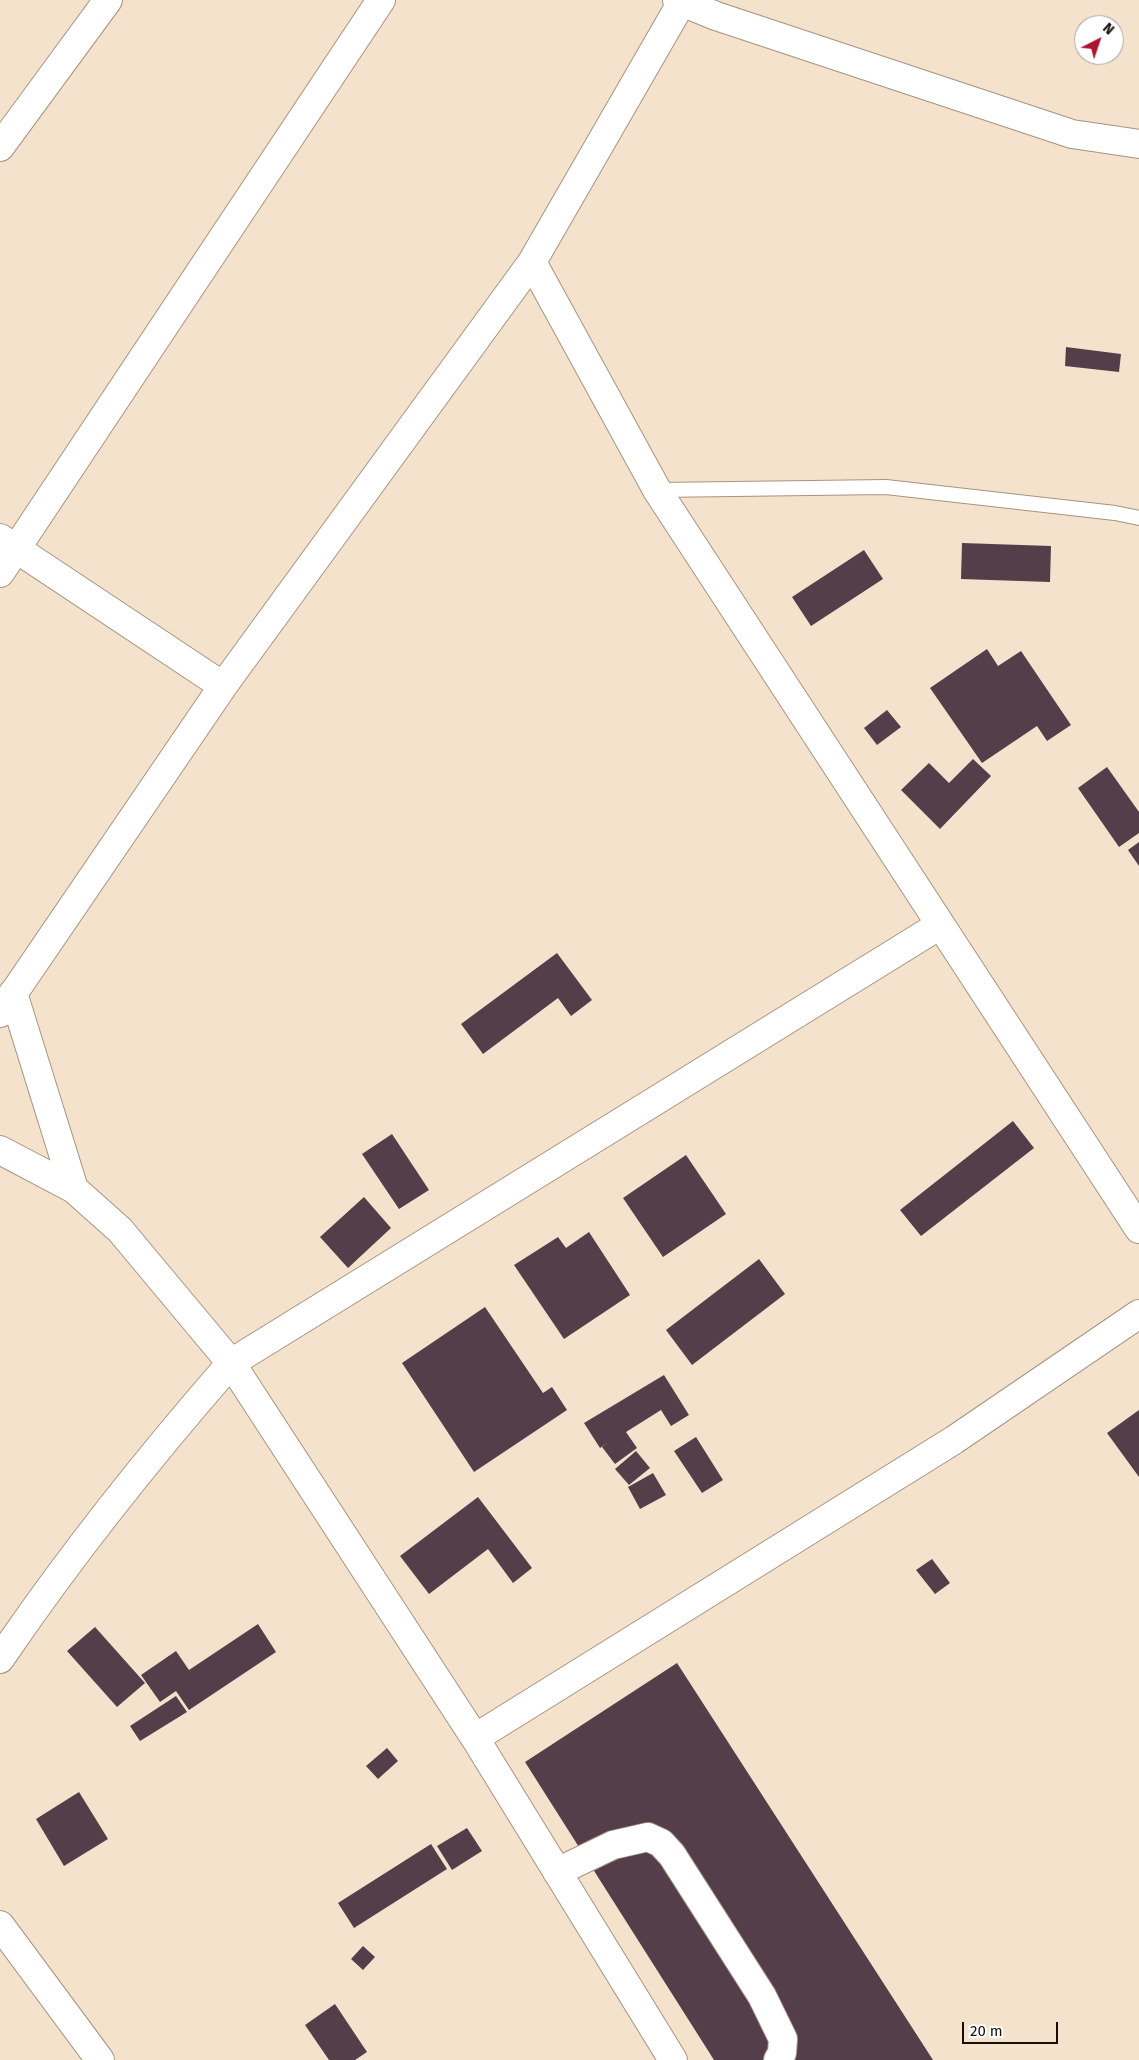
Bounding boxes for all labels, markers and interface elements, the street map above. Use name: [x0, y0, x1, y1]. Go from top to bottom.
north arrow: [1074, 15, 1124, 65]
text: N: [1099, 20, 1118, 39]
scale bar: [964, 2012, 1060, 2044]
text: 20 m: [970, 2022, 1003, 2040]

